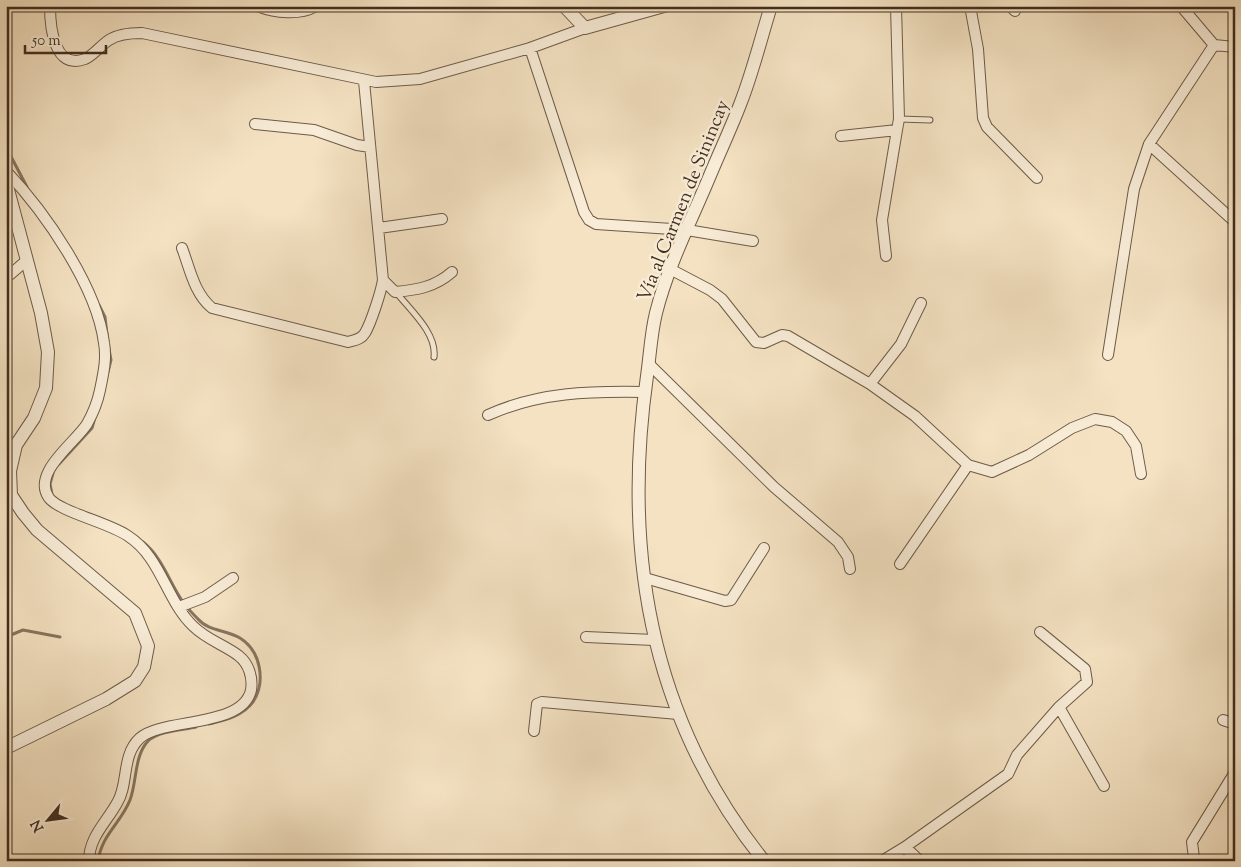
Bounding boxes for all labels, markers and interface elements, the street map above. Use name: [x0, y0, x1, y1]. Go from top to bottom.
scale bar: [25, 22, 106, 54]
text: 50 m: [31, 31, 61, 52]
street label: Vía al Carmen de Sinincay: [631, 96, 737, 306]
north arrow: [22, 794, 72, 844]
text: N: [27, 816, 50, 835]

